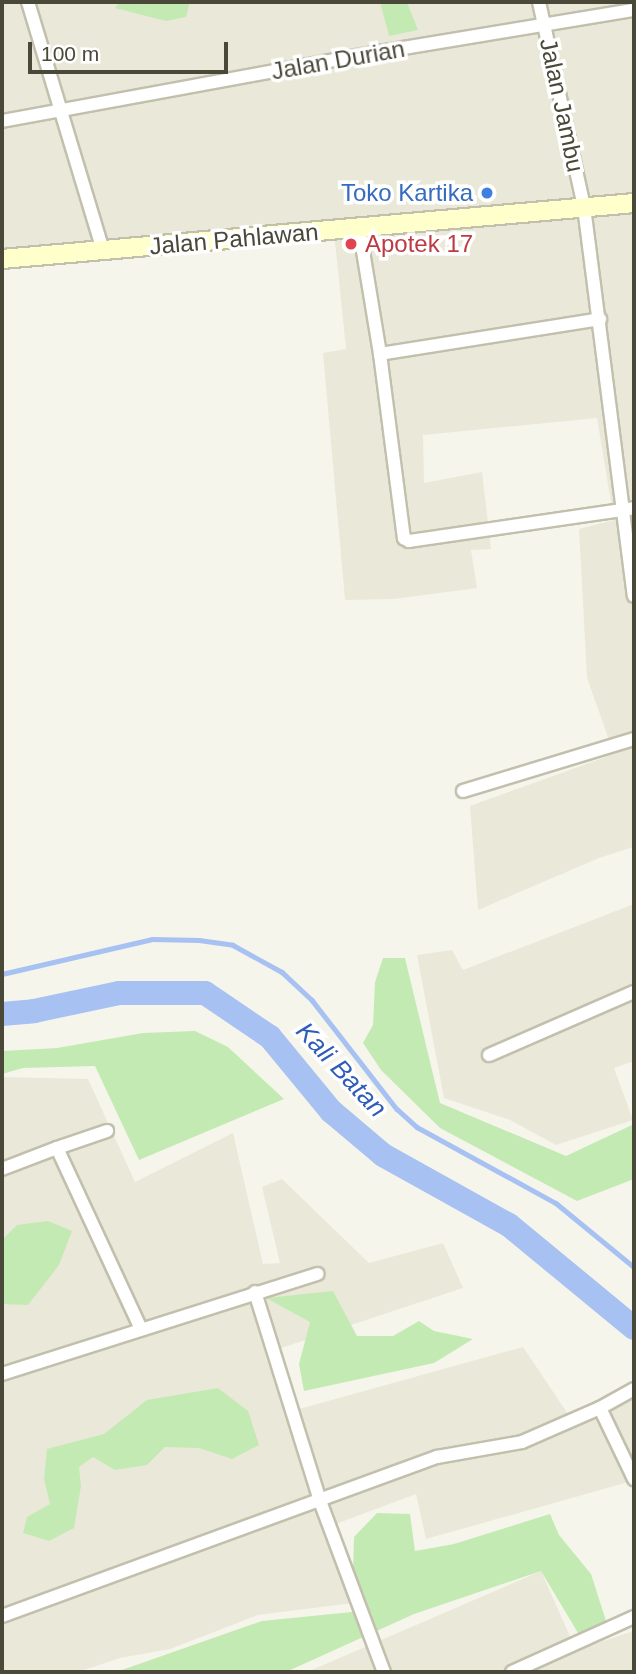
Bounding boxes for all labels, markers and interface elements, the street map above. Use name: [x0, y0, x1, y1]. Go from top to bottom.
scale bar: [32, 28, 231, 72]
street label: Jalan Durian: [269, 34, 407, 86]
street label: Jalan Jambu: [534, 35, 590, 175]
text: 100 m: [41, 42, 99, 65]
place label: Toko Kartika: [341, 179, 473, 207]
marker: Toko Kartika: [479, 185, 495, 201]
street label: Jalan Pahlawan: [148, 217, 320, 261]
place label: Apotek 17: [365, 230, 473, 258]
marker: Apotek 17: [343, 236, 359, 252]
water label: Kali Batan: [289, 1016, 393, 1124]

